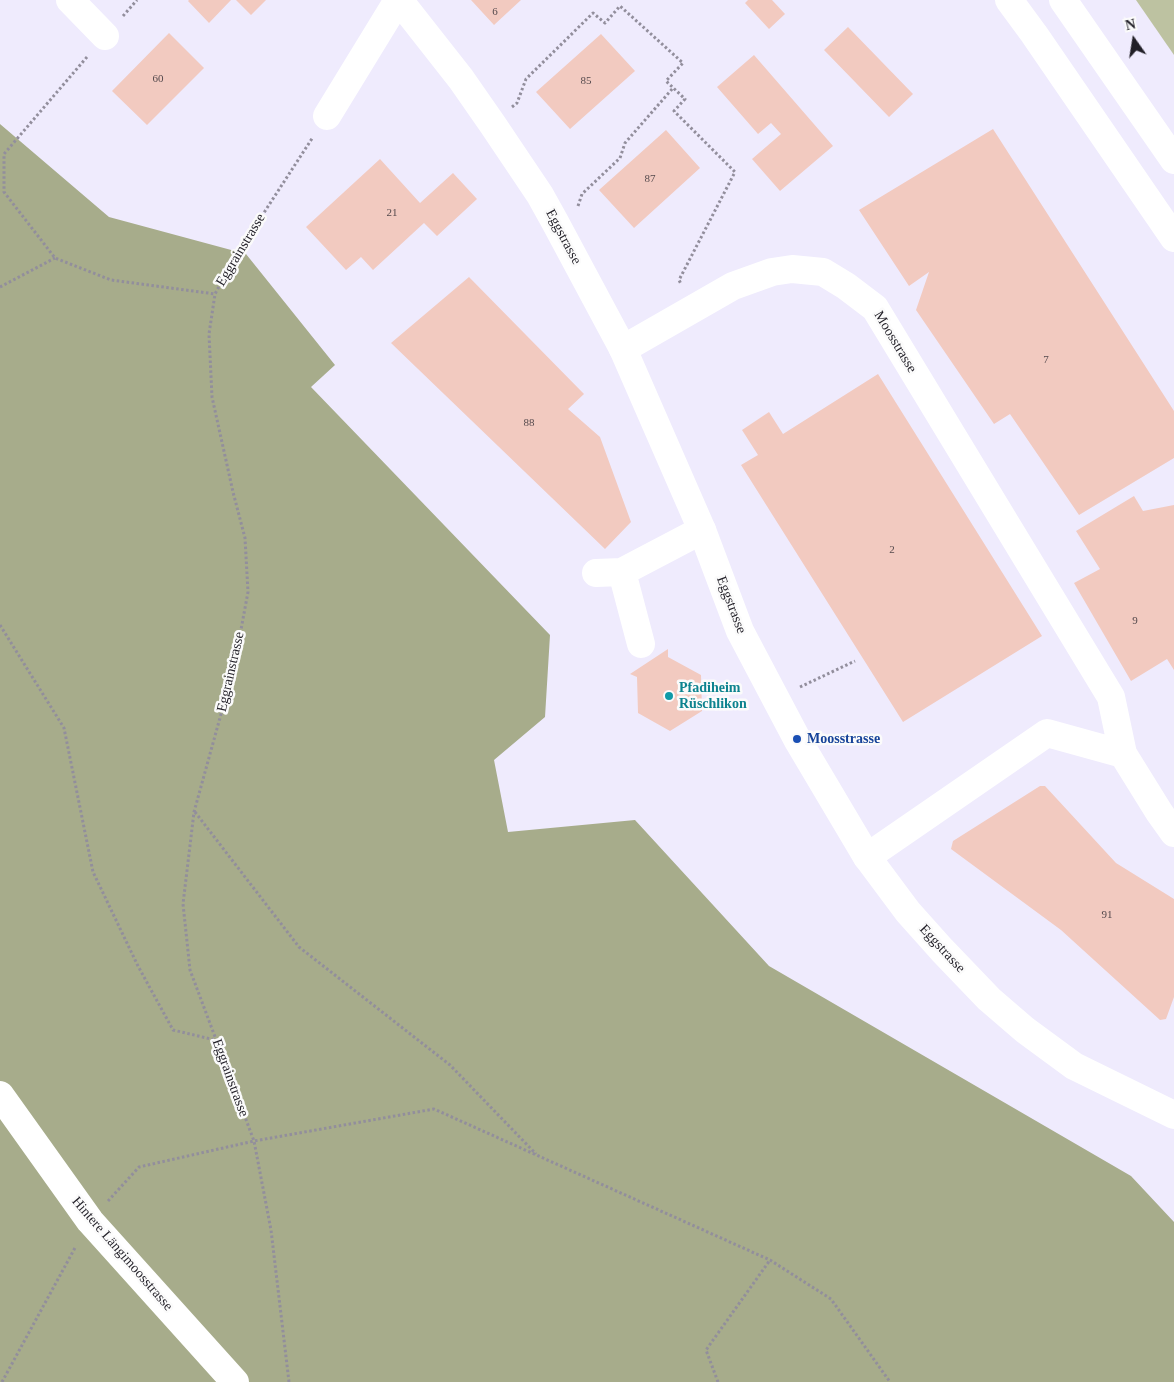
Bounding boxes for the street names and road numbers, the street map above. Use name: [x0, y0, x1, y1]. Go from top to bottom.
street label: Eggstrasse: [542, 207, 584, 267]
street label: Eggrainstrasse: [213, 211, 269, 289]
street label: Moosstrasse: [870, 308, 920, 376]
street label: Eggstrasse: [712, 574, 750, 636]
street label: Eggrainstrasse: [214, 630, 248, 714]
street label: Eggstrasse: [915, 921, 969, 977]
street label: Eggrainstrasse: [208, 1037, 252, 1119]
street label: Hintere Längimoosstrasse: [68, 1193, 176, 1315]

